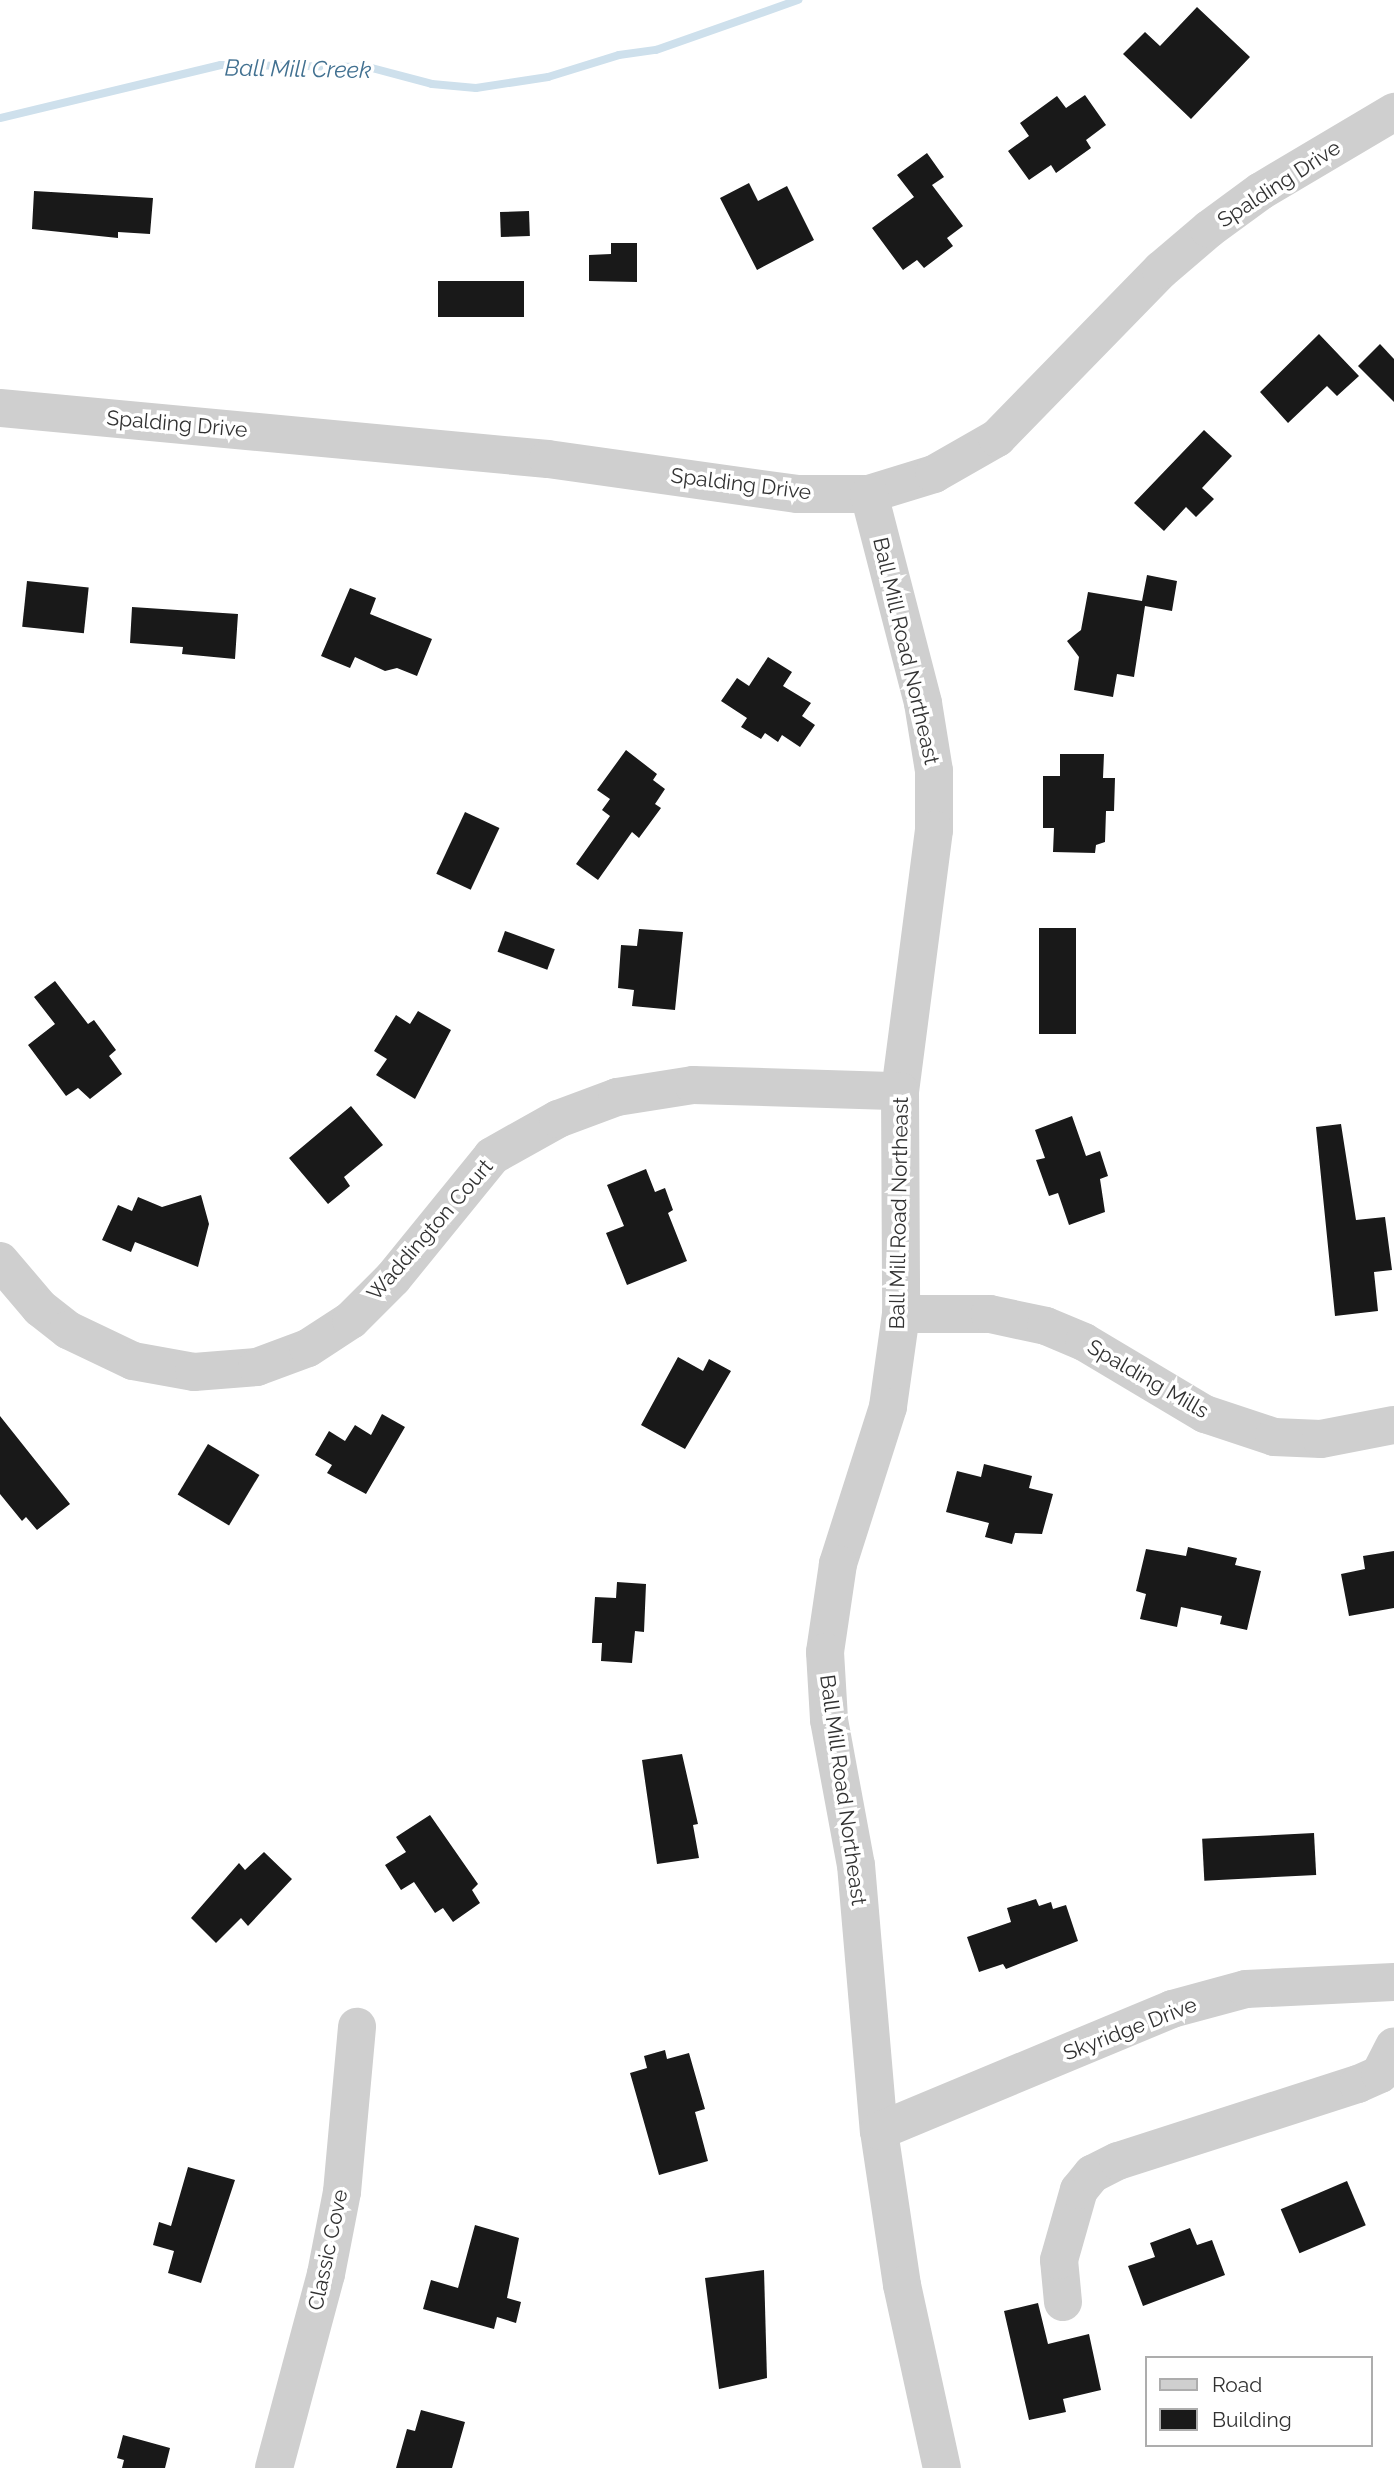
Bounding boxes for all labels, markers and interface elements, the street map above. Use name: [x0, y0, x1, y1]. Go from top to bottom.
water label: Ball Mill Creek: [224, 54, 372, 84]
street label: Spalding Drive: [1213, 135, 1345, 233]
street label: Spalding Drive: [106, 405, 248, 443]
street label: Spalding Drive: [669, 463, 813, 505]
street label: Ball Mill Road Northeast: [867, 534, 945, 768]
street label: Ball Mill Road Northeast: [884, 1096, 914, 1330]
street label: Waddington Court: [362, 1154, 498, 1306]
street label: Spalding Mills: [1083, 1334, 1213, 1424]
street label: Ball Mill Road Northeast: [814, 1672, 872, 1908]
street label: Skyridge Drive: [1060, 1992, 1200, 2066]
street label: Classic Cove: [303, 2187, 353, 2313]
legend: [1146, 2356, 1373, 2447]
text: Road: [1212, 2372, 1262, 2397]
text: Building: [1212, 2407, 1292, 2432]

